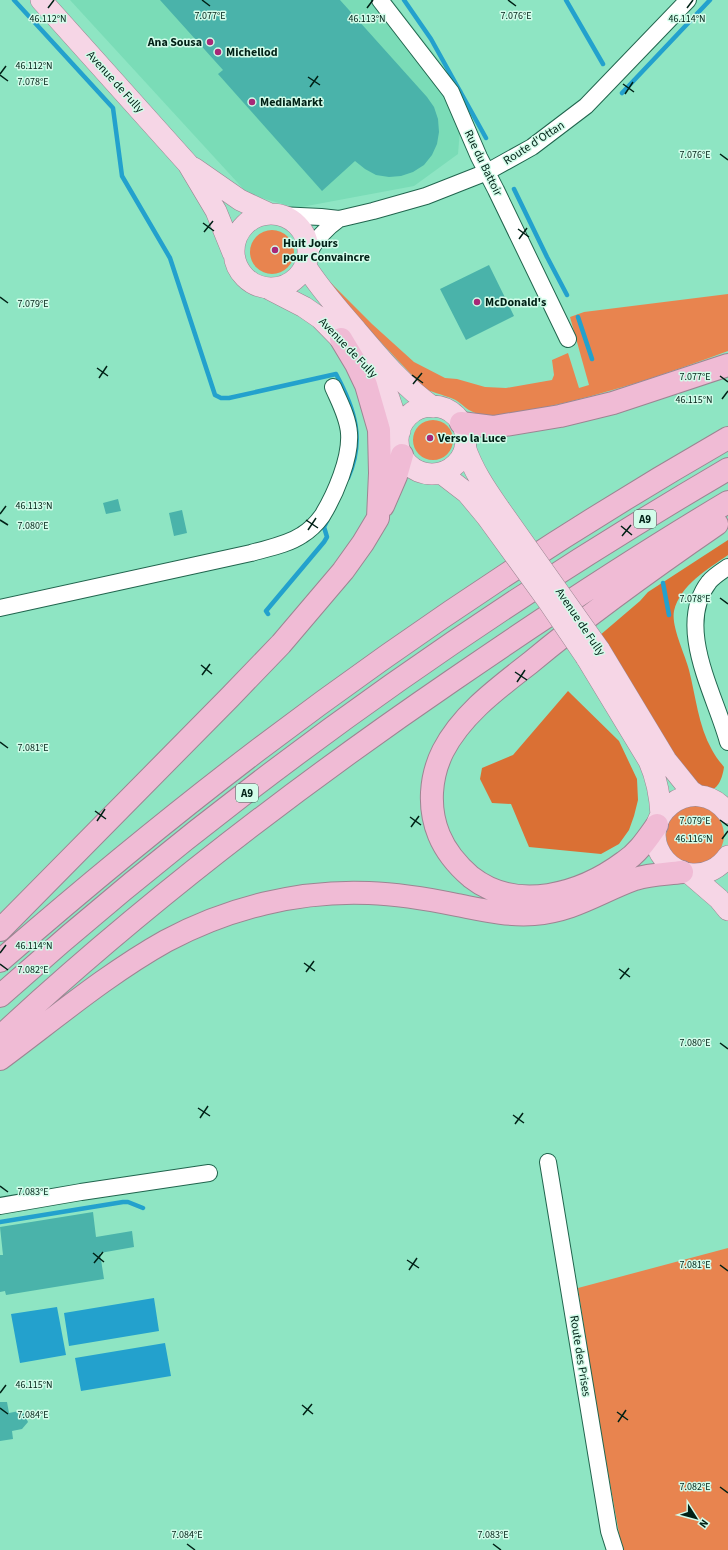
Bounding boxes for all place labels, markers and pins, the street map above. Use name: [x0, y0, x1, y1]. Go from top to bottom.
place label: Ana Sousa: [147, 34, 202, 51]
marker: Ana Sousa: [205, 37, 215, 47]
place label: Michellod: [226, 44, 278, 61]
marker: Michellod: [213, 47, 223, 57]
place label: MediaMarkt: [260, 94, 323, 111]
marker: MediaMarkt: [247, 97, 257, 107]
place label: Huit Jours pour Convaincre: [283, 235, 370, 266]
marker: Huit Jours pour Convaincre: [270, 245, 280, 255]
place label: McDonald's: [485, 294, 546, 311]
marker: McDonald's: [472, 297, 482, 307]
place label: Verso la Luce: [437, 430, 506, 447]
marker: Verso la Luce: [425, 433, 435, 443]

